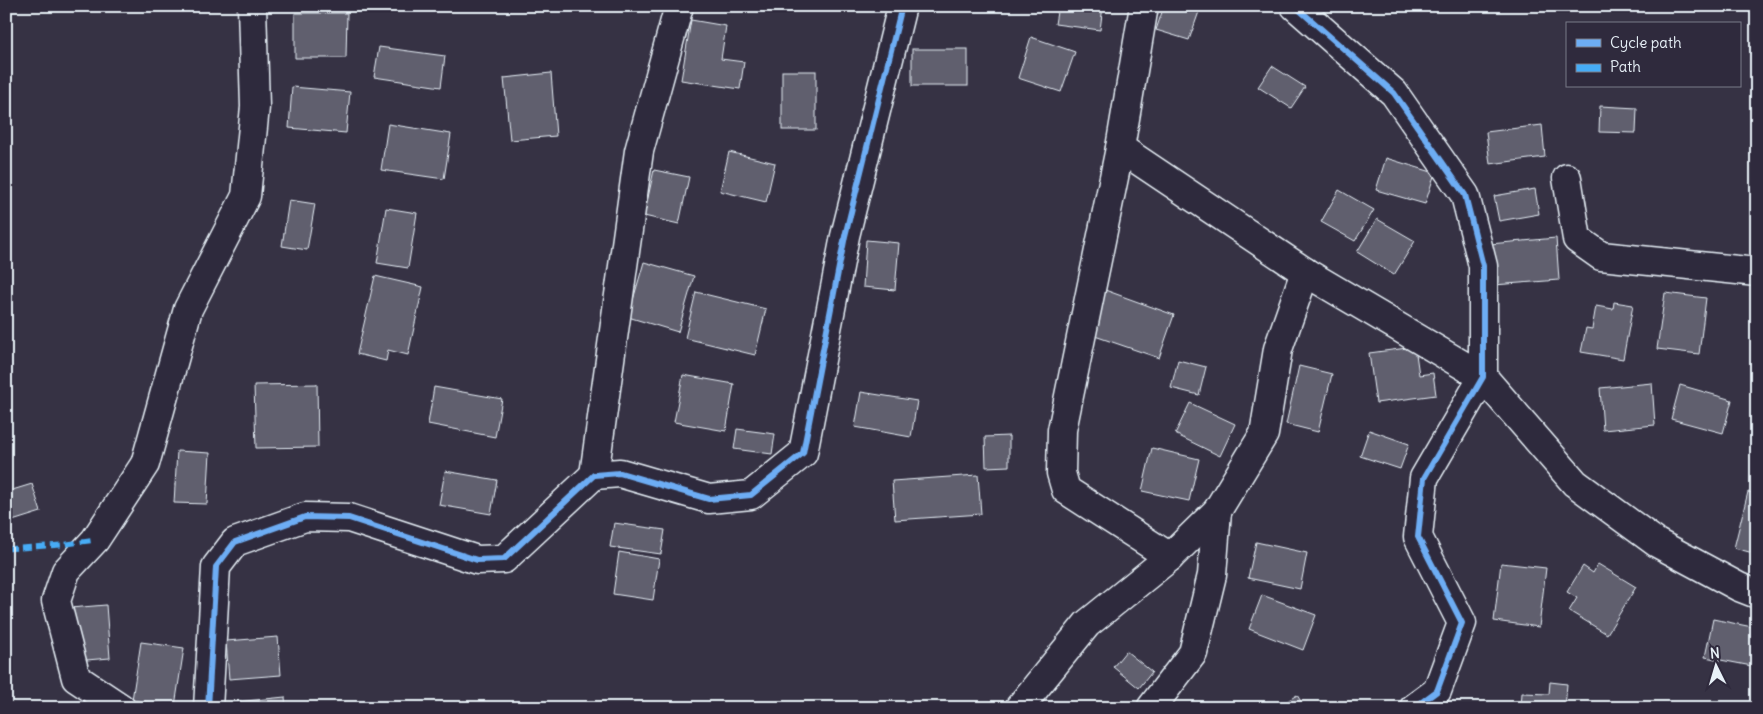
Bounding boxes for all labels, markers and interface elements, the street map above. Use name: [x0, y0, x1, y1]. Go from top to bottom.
legend: [1566, 22, 1740, 88]
text: Cycle path: [1610, 33, 1682, 52]
text: Path: [1610, 57, 1641, 76]
north arrow: [1690, 642, 1740, 692]
text: N: [1709, 644, 1720, 662]

